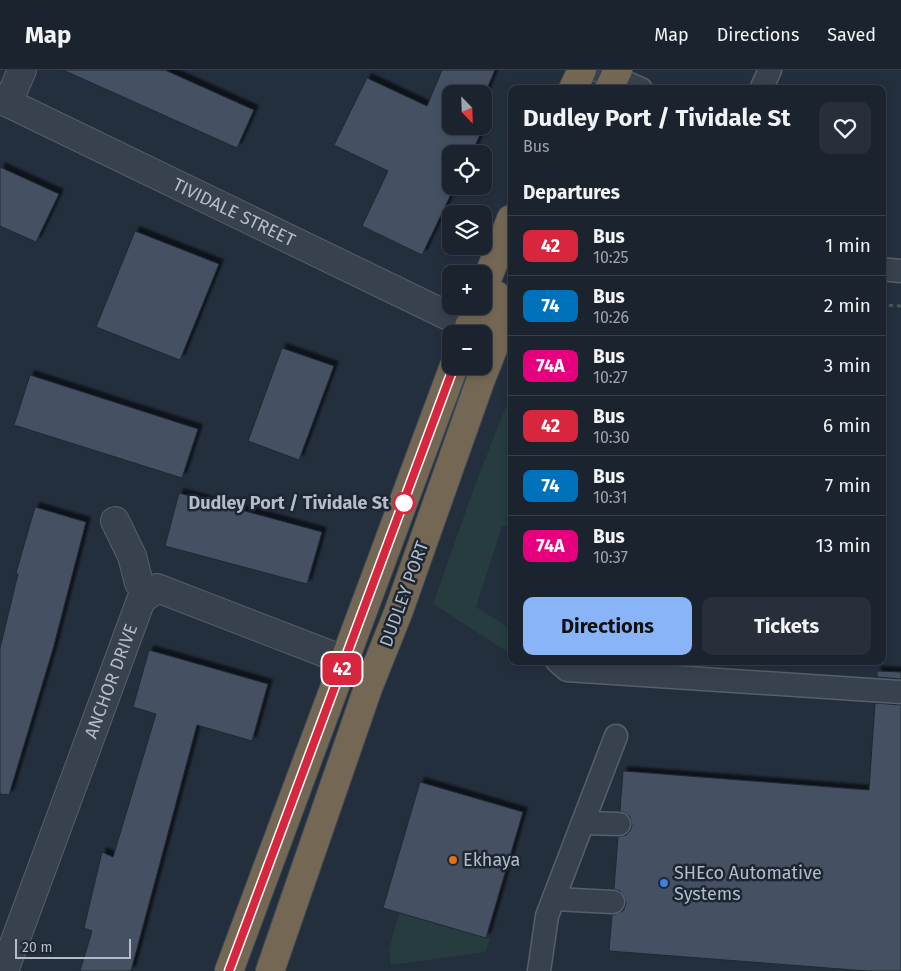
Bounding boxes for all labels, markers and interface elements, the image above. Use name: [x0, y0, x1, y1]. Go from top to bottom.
text: Map: [25, 21, 71, 49]
text: Map: [654, 24, 689, 46]
text: Directions: [717, 24, 799, 46]
text: Saved: [827, 24, 876, 46]
north arrow: [442, 85, 492, 135]
map controls: [442, 85, 492, 375]
button: heart: [819, 102, 871, 154]
text: Dudley Port / Tividale St: [523, 104, 790, 132]
text: Bus: [523, 137, 550, 156]
button: locate: [442, 145, 492, 195]
street label: TIVIDALE STREET: [169, 173, 299, 252]
text: Departures: [523, 181, 620, 204]
button: layers: [442, 205, 492, 255]
text: Bus: [593, 225, 625, 248]
text: 1 min: [825, 234, 871, 257]
text: 42: [541, 235, 560, 257]
text: 10:25: [593, 248, 629, 267]
button: +: [442, 265, 492, 315]
text: Bus: [593, 285, 625, 308]
text: 2 min: [824, 294, 871, 317]
text: 74: [542, 295, 559, 317]
text: 10:26: [593, 308, 629, 327]
button: −: [442, 325, 492, 375]
text: Bus: [593, 345, 625, 368]
text: 3 min: [824, 354, 871, 377]
text: 74A: [536, 355, 565, 377]
text: 10:27: [593, 368, 628, 387]
text: Bus: [593, 405, 625, 428]
text: 6 min: [823, 414, 871, 437]
text: 42: [541, 415, 560, 437]
text: 10:30: [593, 428, 630, 447]
text: Bus: [593, 465, 625, 488]
text: 7 min: [825, 474, 871, 497]
text: 74: [542, 475, 559, 497]
text: 10:31: [593, 488, 627, 507]
place label: Dudley Port / Tividale St: [188, 492, 390, 514]
marker: Dudley Port / Tividale St: [393, 492, 415, 514]
text: Bus: [593, 525, 625, 548]
text: 13 min: [815, 534, 871, 557]
text: 74A: [536, 535, 565, 557]
street label: DUDLEY PORT: [375, 537, 434, 650]
text: 10:37: [593, 548, 628, 567]
button: Directions: [523, 597, 692, 655]
button: Tickets: [702, 597, 871, 655]
street label: ANCHOR DRIVE: [80, 621, 142, 741]
line badge: 42: [320, 653, 364, 685]
text: 42: [332, 658, 352, 680]
place label: Ekhaya: [463, 849, 520, 871]
marker: Ekhaya: [447, 854, 459, 866]
place label: SHEco Automative Systems: [674, 862, 822, 905]
marker: SHEco Automative Systems: [658, 877, 670, 889]
scale bar: [15, 936, 131, 959]
text: 20 m: [22, 939, 52, 956]

